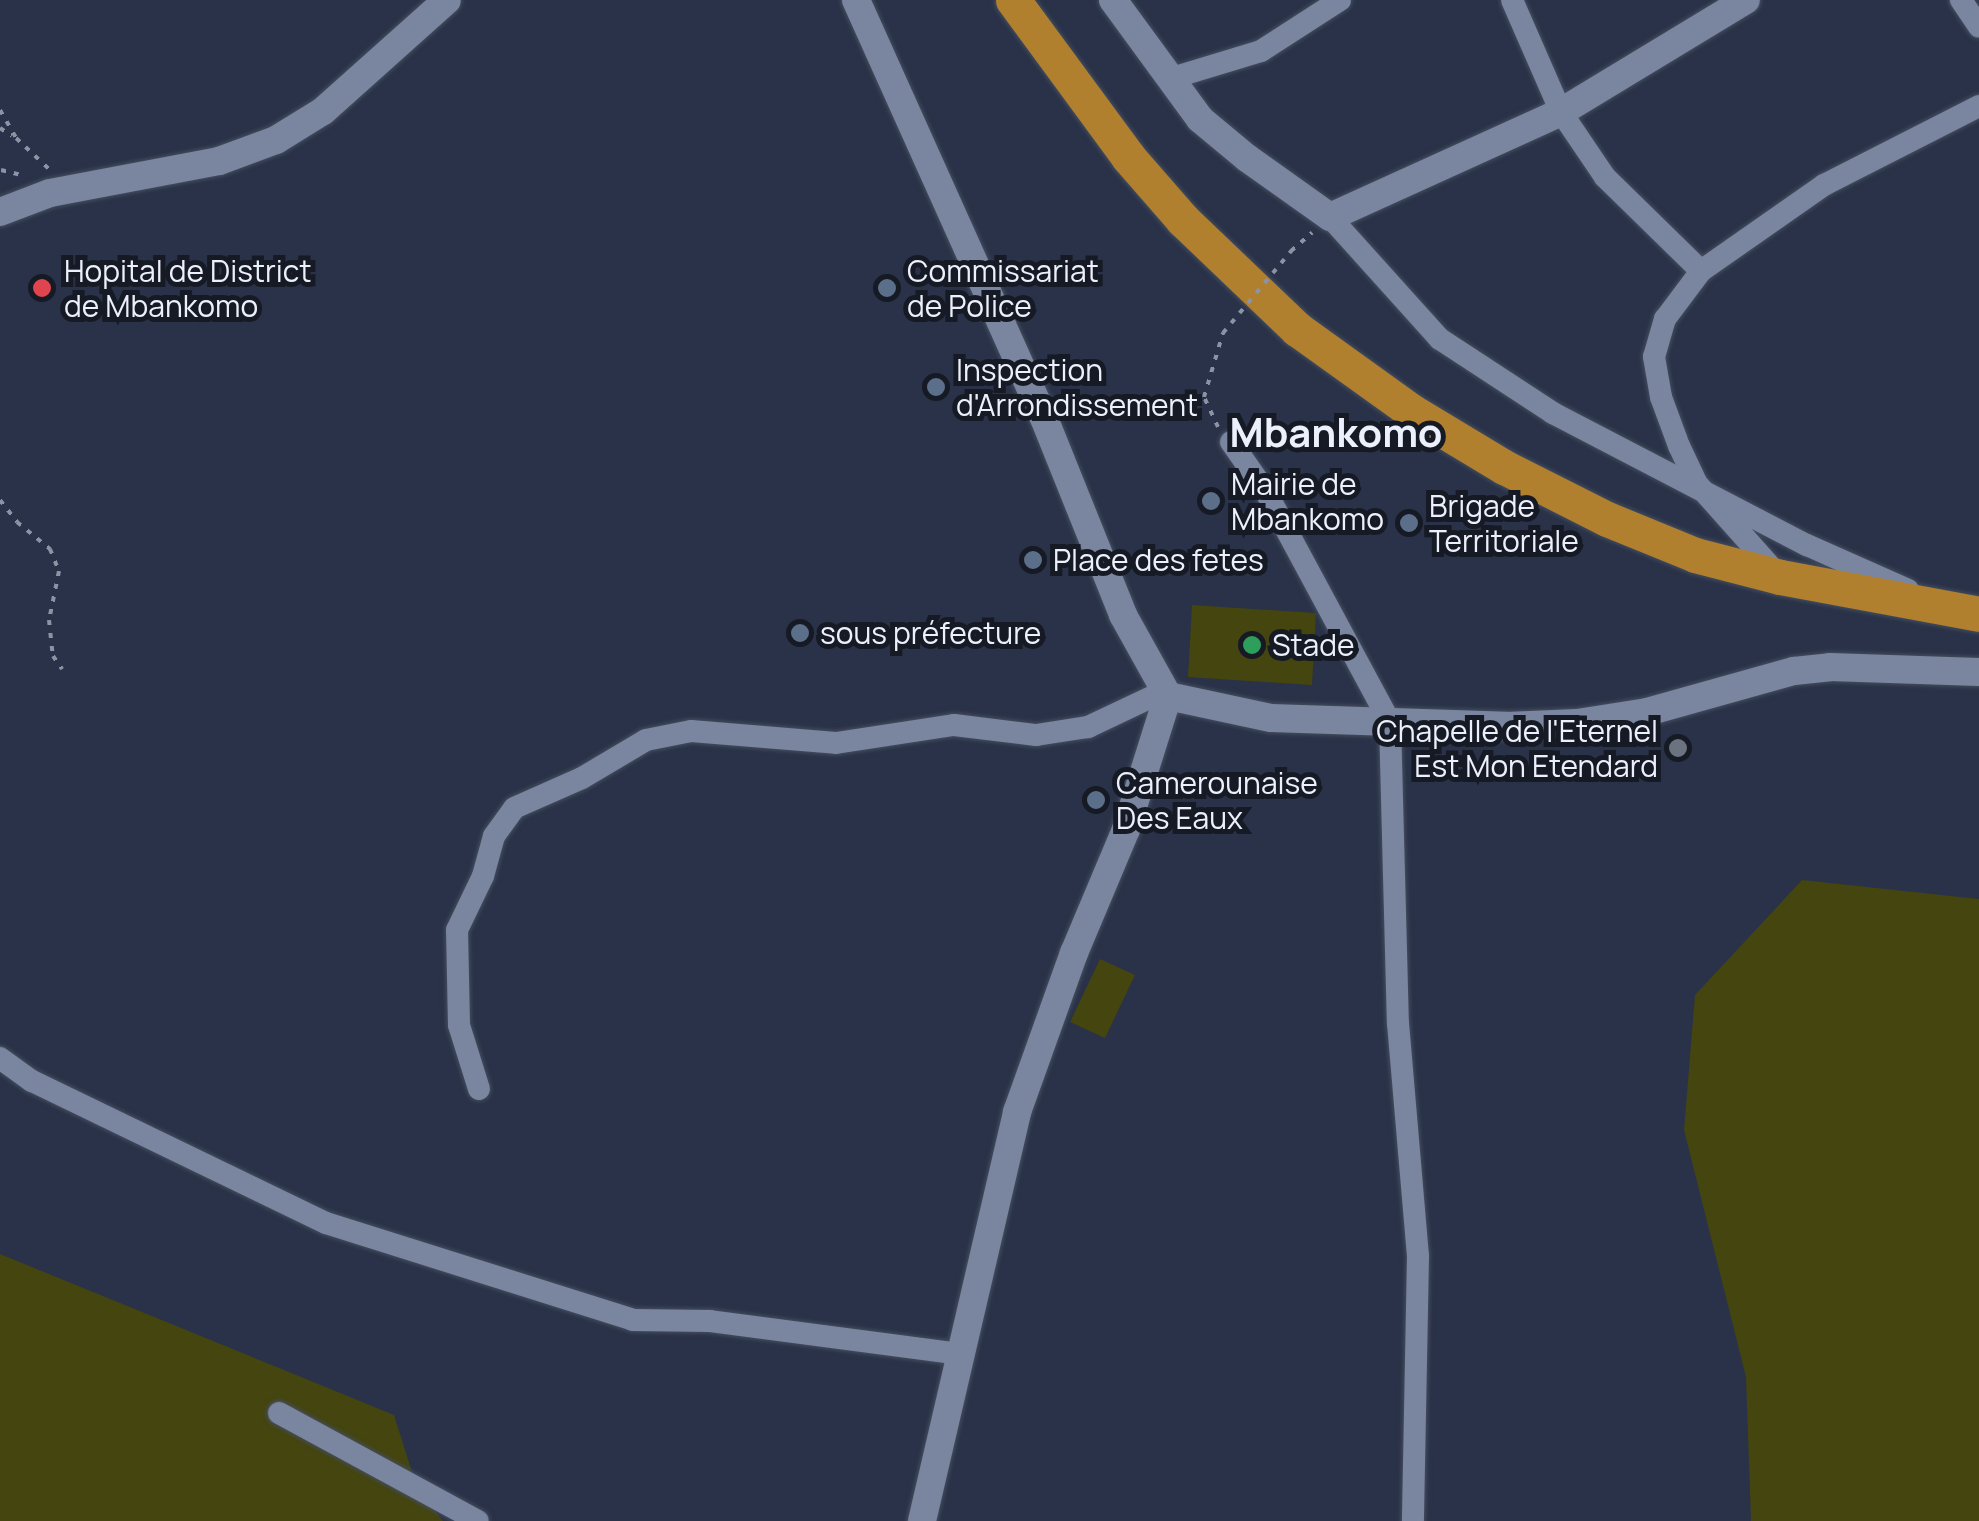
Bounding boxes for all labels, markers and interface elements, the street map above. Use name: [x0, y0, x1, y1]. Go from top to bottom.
place label: Hopital de District de Mbankomo: [64, 253, 311, 324]
place label: Commissariat de Police: [907, 253, 1099, 324]
marker: Hopital de District de Mbankomo: [29, 275, 55, 301]
marker: Commissariat de Police: [876, 277, 898, 299]
place label: Inspection d'Arrondissement: [956, 352, 1198, 422]
marker: Inspection d'Arrondissement: [925, 376, 947, 398]
district label: Mbankomo: [1229, 408, 1443, 456]
place label: Mairie de Mbankomo: [1231, 466, 1384, 536]
place label: Brigade Territoriale: [1429, 488, 1579, 558]
marker: Mairie de Mbankomo: [1200, 490, 1222, 512]
marker: Brigade Territoriale: [1398, 512, 1420, 534]
place label: Place des fetes: [1053, 542, 1264, 578]
marker: Place des fetes: [1022, 549, 1044, 571]
place label: sous préfecture: [820, 615, 1041, 651]
marker: sous préfecture: [789, 622, 811, 644]
place label: Stade: [1272, 627, 1354, 663]
marker: Stade: [1241, 634, 1263, 656]
place label: Chapelle de l'Eternel Est Mon Etendard: [1376, 713, 1658, 784]
marker: Chapelle de l'Eternel Est Mon Etendard: [1667, 737, 1689, 759]
place label: Camerounaise Des Eaux: [1116, 765, 1318, 836]
marker: Camerounaise Des Eaux: [1085, 789, 1107, 811]

